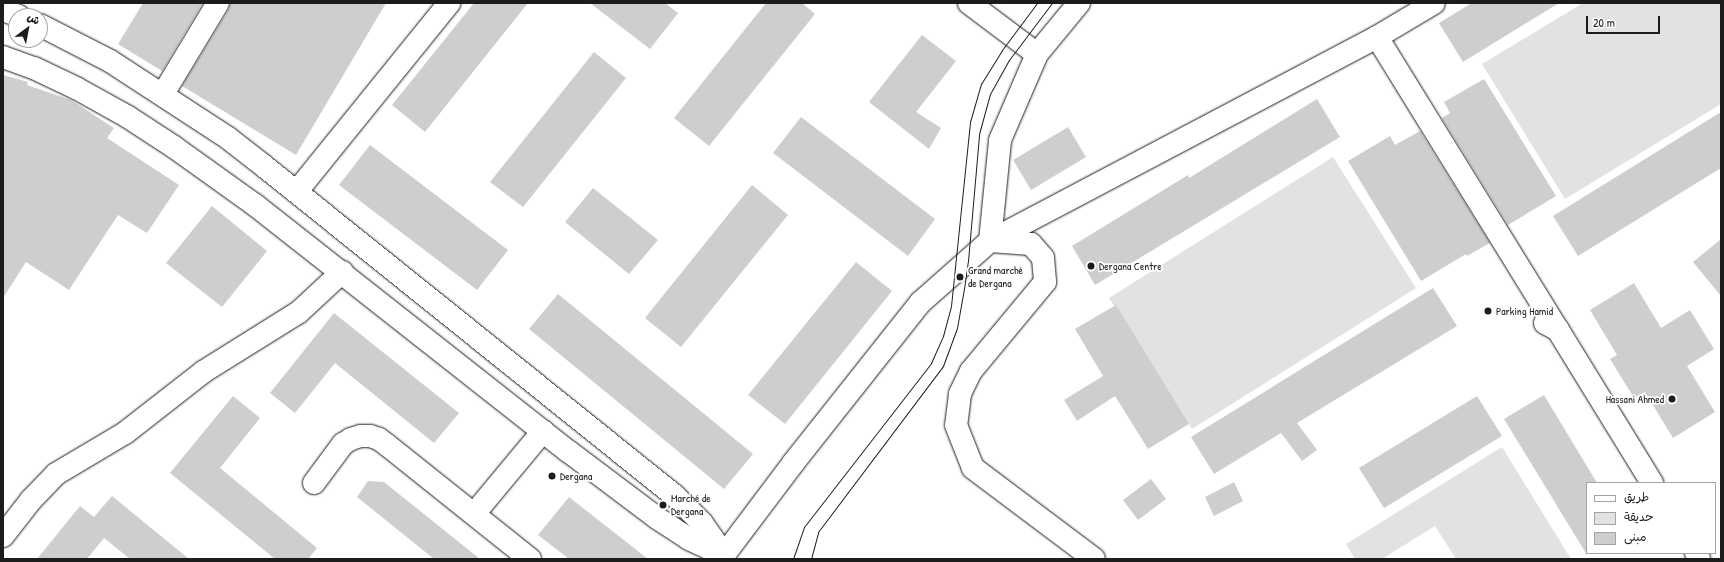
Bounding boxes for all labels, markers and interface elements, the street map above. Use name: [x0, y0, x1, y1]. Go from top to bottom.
north arrow: [8, 8, 48, 48]
scale bar: [1588, 8, 1662, 34]
text: ش: [25, 10, 43, 28]
text: 20 m: [1593, 14, 1615, 31]
place label: Dergana Centre: [1099, 259, 1162, 273]
marker: Dergana Centre: [1086, 261, 1096, 271]
place label: Grand marché de Dergana: [968, 264, 1023, 290]
marker: Grand marché de Dergana: [955, 272, 965, 282]
place label: Parking Hamid: [1496, 304, 1553, 318]
marker: Parking Hamid: [1483, 306, 1493, 316]
place label: Hassani Ahmed: [1606, 392, 1664, 406]
marker: Hassani Ahmed: [1667, 394, 1677, 404]
place label: Dergana: [560, 469, 592, 483]
marker: Dergana: [547, 471, 557, 481]
legend: [1586, 482, 1716, 554]
text: طريق: [1624, 488, 1649, 505]
place label: Marché de Dergana: [671, 492, 711, 518]
marker: Marché de Dergana: [658, 500, 668, 510]
text: حديقة: [1624, 508, 1653, 525]
text: مبنى: [1624, 528, 1647, 545]

